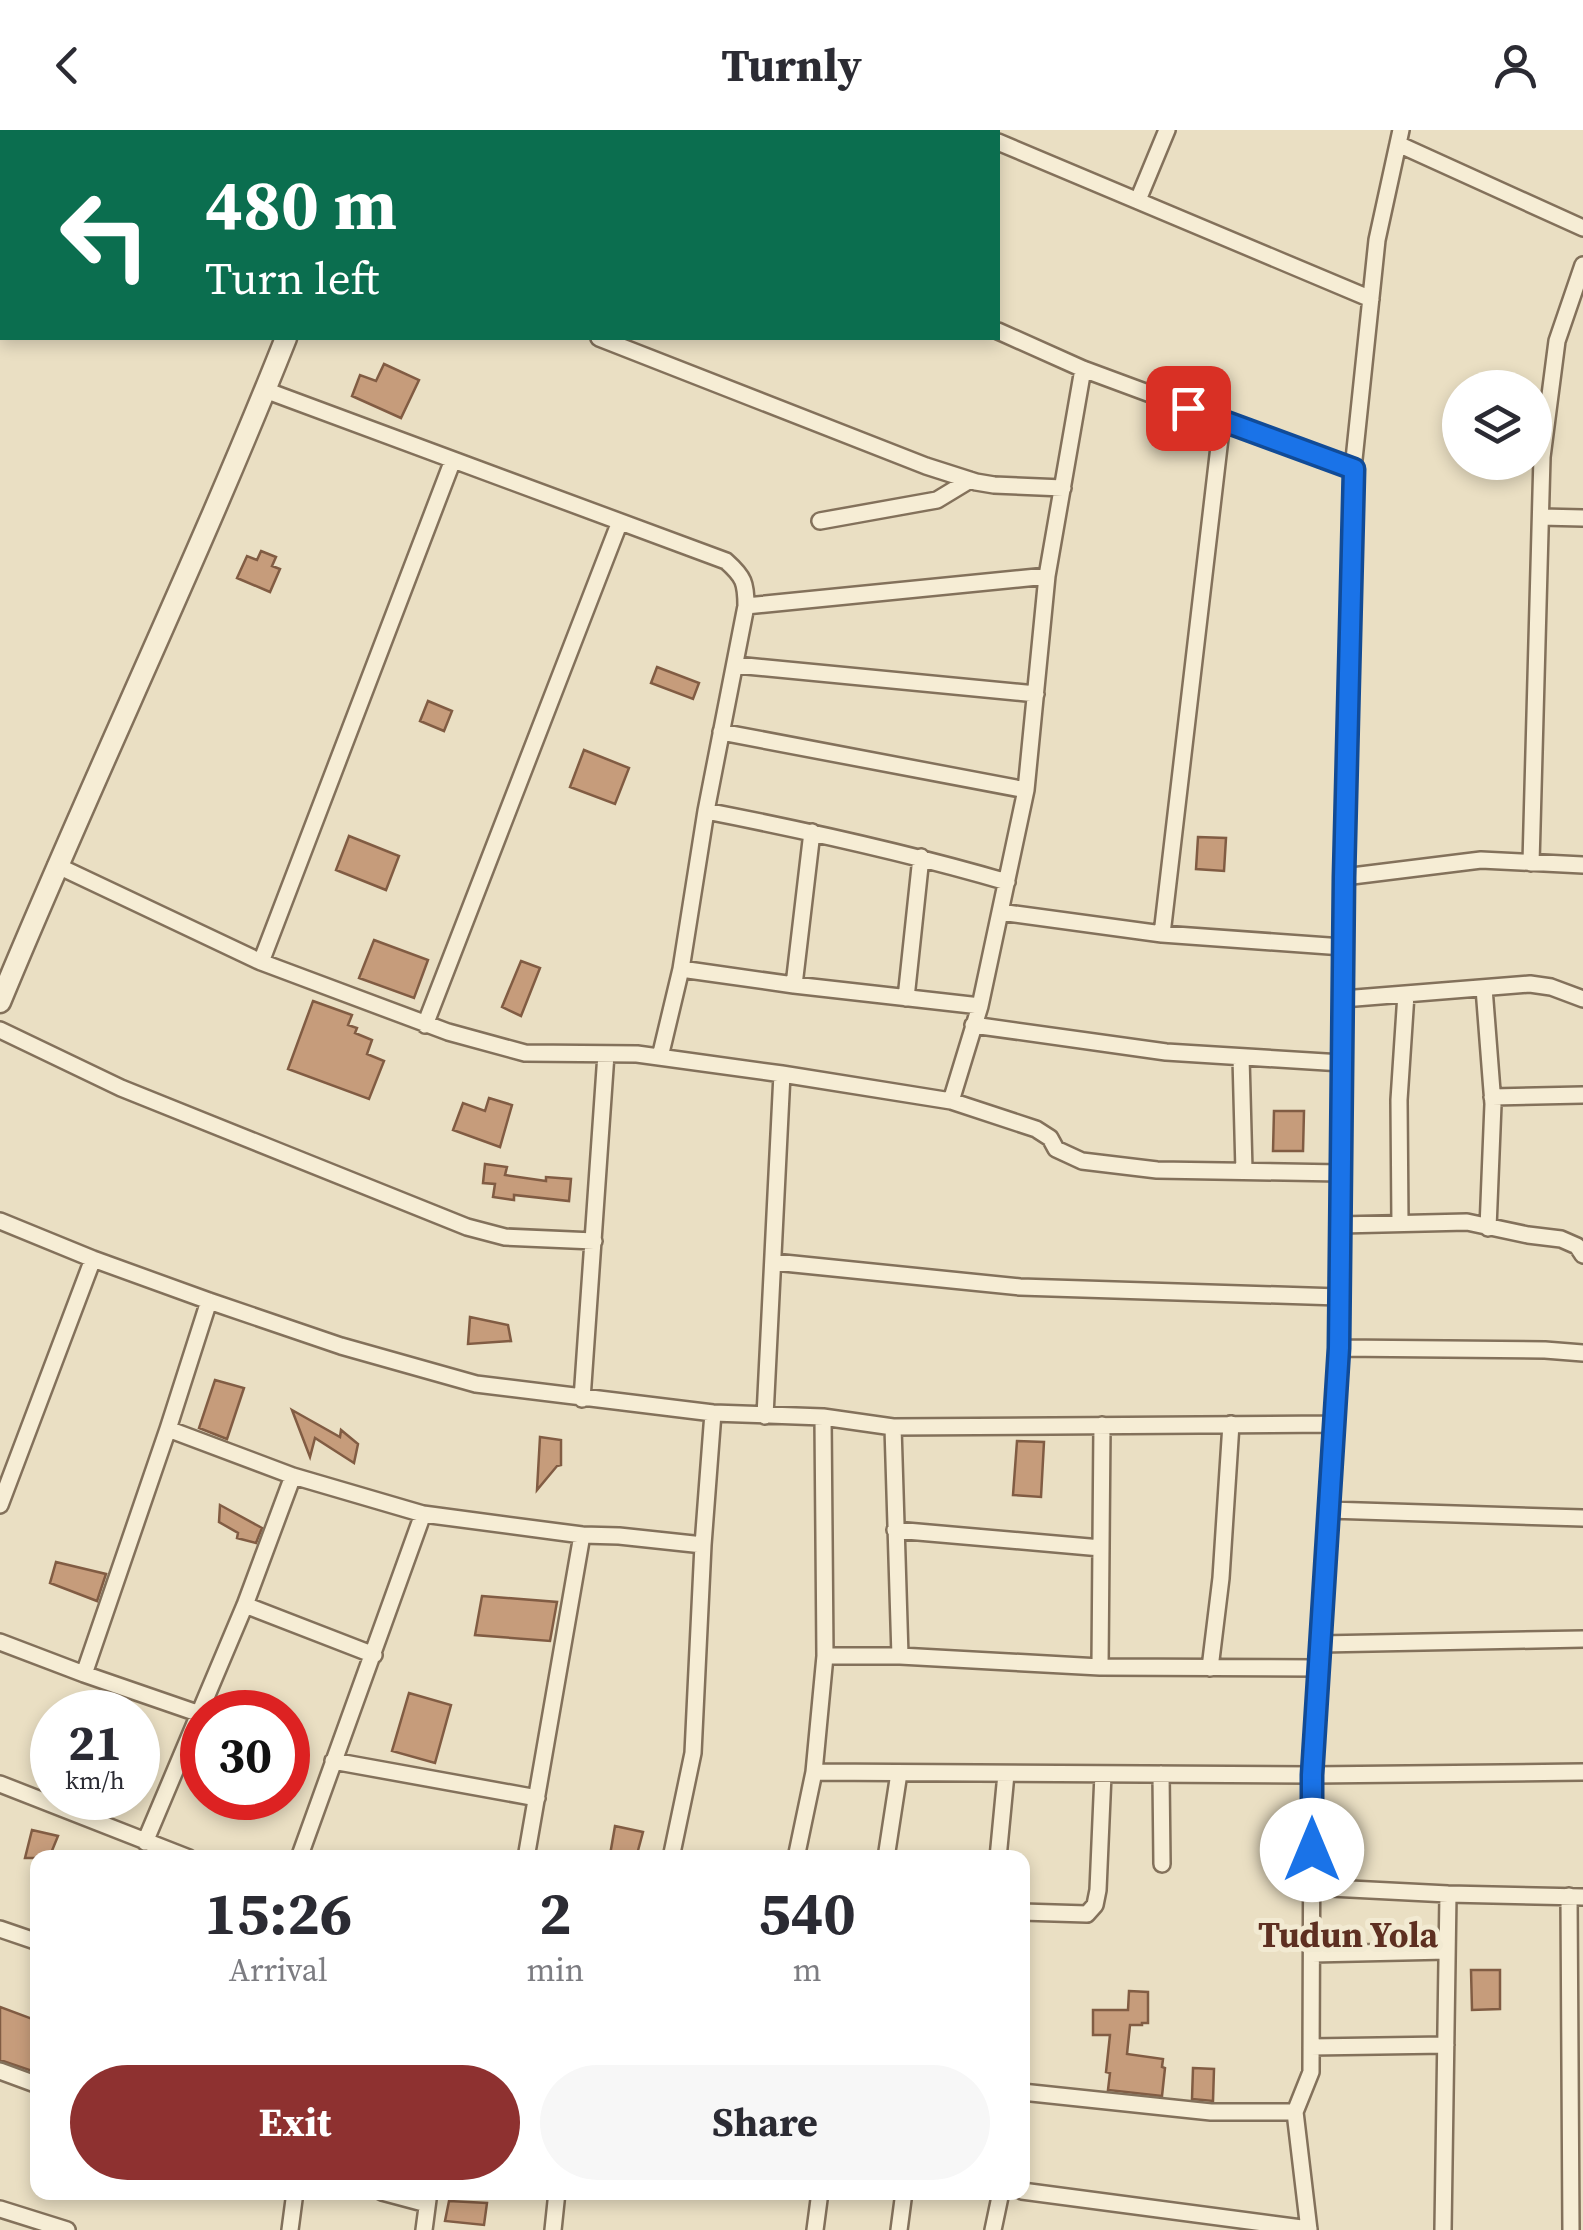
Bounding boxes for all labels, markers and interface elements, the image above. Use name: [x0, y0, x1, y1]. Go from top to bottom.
text: Turnly: [721, 34, 862, 96]
icon: back: [40, 38, 95, 93]
icon: person: [1488, 38, 1543, 93]
text: 480 m: [205, 156, 397, 252]
icon: left: [40, 170, 170, 300]
text: Turn left: [205, 247, 379, 309]
pin: [1146, 366, 1231, 451]
map controls: [1442, 370, 1552, 480]
button: layers: [1442, 370, 1552, 480]
icon: arrive: [1161, 381, 1216, 436]
speed limit sign: 30: [180, 1690, 310, 1820]
text: 21: [68, 1708, 122, 1777]
text: km/h: [65, 1763, 125, 1797]
position arrow: [1260, 1798, 1364, 1902]
text: 15:26: [204, 1872, 352, 1954]
text: 2: [539, 1872, 572, 1954]
text: 540: [758, 1872, 856, 1954]
district label: Tudun Yola: [1258, 1911, 1438, 1959]
text: Arrival: [229, 1948, 328, 1992]
text: min: [526, 1948, 584, 1992]
text: m: [793, 1948, 821, 1992]
button: Exit: [70, 2065, 520, 2180]
button: Share: [540, 2065, 990, 2180]

